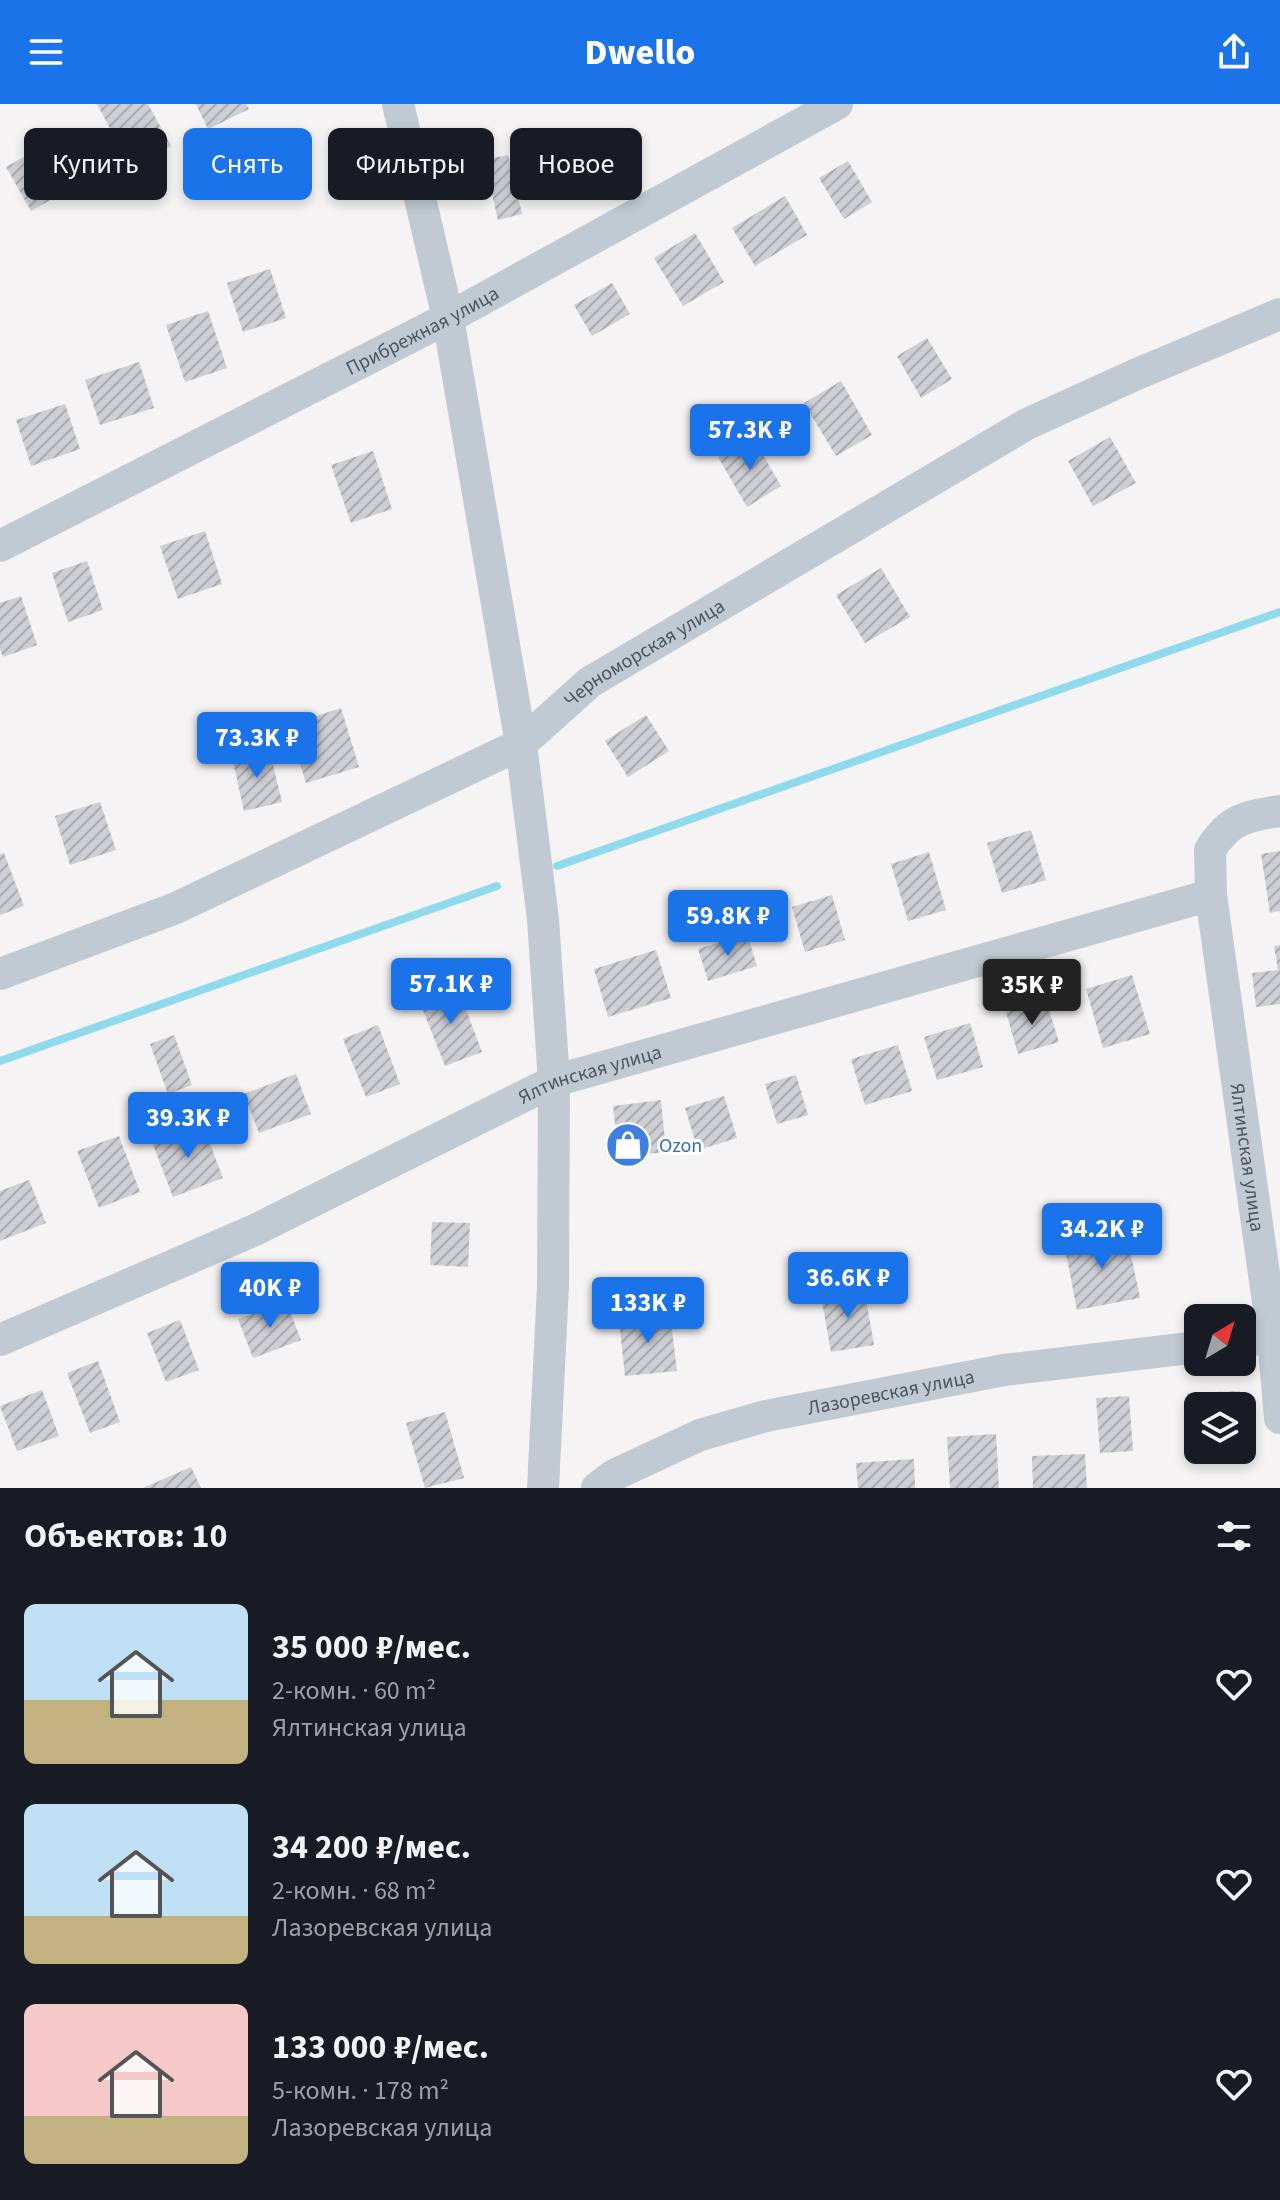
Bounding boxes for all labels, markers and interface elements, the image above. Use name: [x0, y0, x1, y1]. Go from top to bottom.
text: Dwello: [585, 27, 695, 78]
icon: menu: [24, 30, 68, 74]
icon: share: [1212, 30, 1256, 74]
chip: Купить: [24, 128, 167, 200]
chip: Снять: [183, 128, 312, 200]
chip: Фильтры: [328, 128, 494, 200]
chip: Новое: [510, 128, 642, 200]
street label: Прибрежная улица: [341, 280, 504, 383]
pin: 57.3K ₽: [676, 404, 824, 472]
text: 57.3K ₽: [708, 411, 792, 448]
street label: Черноморская улица: [558, 593, 730, 714]
pin: 73.3K ₽: [183, 712, 331, 780]
text: 73.3K ₽: [215, 719, 299, 756]
pin: 59.8K ₽: [654, 890, 802, 958]
text: 59.8K ₽: [686, 897, 770, 934]
pin: 57.1K ₽: [377, 958, 525, 1026]
pin: 35K ₽: [976, 959, 1088, 1027]
text: 57.1K ₽: [409, 965, 493, 1002]
text: 35K ₽: [1001, 966, 1063, 1003]
street label: Ялтинская улица: [514, 1038, 665, 1112]
street label: Ялтинская улица: [1223, 1082, 1271, 1234]
pin: 39.3K ₽: [114, 1092, 262, 1160]
text: 39.3K ₽: [146, 1099, 230, 1136]
shop icon: Ozon: [604, 1121, 652, 1169]
place label: Ozon: [659, 1132, 702, 1160]
pin: 34.2K ₽: [1028, 1203, 1176, 1271]
text: 34.2K ₽: [1060, 1210, 1144, 1247]
pin: 36.6K ₽: [774, 1252, 922, 1320]
text: 36.6K ₽: [806, 1259, 890, 1296]
pin: 40K ₽: [214, 1262, 326, 1330]
text: 40K ₽: [239, 1269, 301, 1306]
pin: 133K ₽: [583, 1277, 713, 1345]
text: 133K ₽: [610, 1284, 686, 1321]
north arrow: [1184, 1304, 1256, 1376]
map controls: [1184, 1304, 1256, 1464]
street label: Лазоревская улица: [805, 1363, 977, 1423]
button: layers: [1184, 1392, 1256, 1464]
text: Объектов: 10: [24, 1512, 227, 1561]
icon: filters: [1212, 1514, 1256, 1558]
text: 35 000 ₽/мес.: [272, 1623, 471, 1672]
icon: home: [88, 1636, 184, 1732]
icon: heart: [1212, 1662, 1256, 1706]
text: 2-комн. · 60 m²: [272, 1672, 436, 1709]
text: Ялтинская улица: [272, 1709, 467, 1746]
text: 34 200 ₽/мес.: [272, 1823, 471, 1872]
icon: home: [88, 1836, 184, 1932]
icon: heart: [1212, 1862, 1256, 1906]
text: 2-комн. · 68 m²: [272, 1872, 436, 1909]
text: Лазоревская улица: [272, 1909, 492, 1946]
text: 133 000 ₽/мес.: [272, 2023, 489, 2072]
icon: home: [88, 2036, 184, 2132]
icon: heart: [1212, 2062, 1256, 2106]
text: 5-комн. · 178 m²: [272, 2072, 449, 2109]
text: Лазоревская улица: [272, 2109, 492, 2146]

